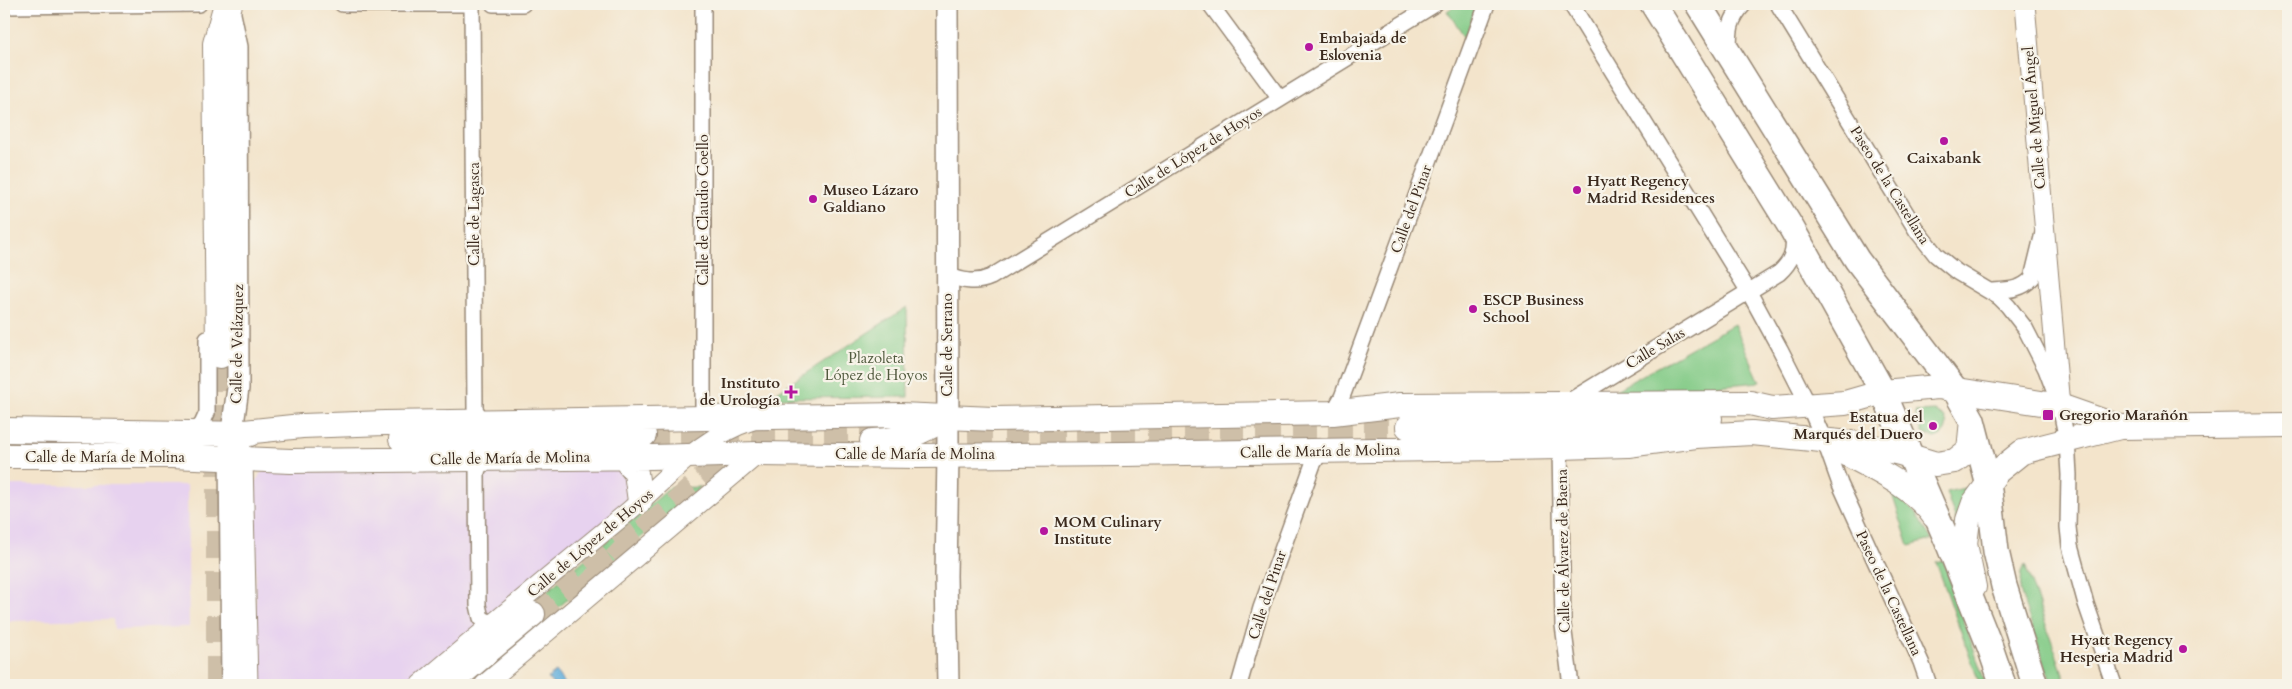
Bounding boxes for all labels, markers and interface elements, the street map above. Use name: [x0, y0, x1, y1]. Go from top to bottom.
place label: Embajada de Eslovenia: [1319, 28, 1407, 65]
marker: Embajada de Eslovenia: [1303, 41, 1315, 53]
street label: Calle de Miguel Ángel: [2018, 46, 2050, 190]
street label: Calle de López de Hoyos: [1120, 102, 1266, 202]
street label: Paseo de la Castellana: [1845, 122, 1935, 248]
street label: Calle de Claudio Coello: [693, 134, 713, 286]
marker: Caixabank: [1938, 135, 1950, 147]
place label: Caixabank: [1907, 148, 1982, 168]
street label: Calle de Lagasca: [464, 161, 484, 266]
street label: Calle del Pinar: [1386, 162, 1436, 256]
place label: Hyatt Regency Madrid Residences: [1587, 171, 1715, 208]
place label: Museo Lázaro Galdiano: [823, 180, 919, 217]
marker: Hyatt Regency Madrid Residences: [1571, 184, 1583, 196]
marker: Museo Lázaro Galdiano: [807, 193, 819, 205]
street label: Calle de Velázquez: [226, 284, 248, 404]
place label: ESCP Business School: [1483, 290, 1584, 327]
street label: Calle de Serrano: [937, 293, 957, 397]
marker: ESCP Business School: [1467, 303, 1479, 315]
street label: Calle Salas: [1622, 322, 1688, 374]
park label: Plazoleta López de Hoyos: [824, 348, 928, 385]
place label: Instituto de Urología: [700, 373, 781, 410]
marker: Instituto de Urología: [784, 385, 798, 399]
place label: Gregorio Marañón: [2059, 405, 2188, 425]
place label: Estatua del Marqués del Duero: [1794, 407, 1924, 444]
marker: Gregorio Marañón: [2041, 408, 2055, 422]
marker: Estatua del Marqués del Duero: [1927, 420, 1939, 432]
street label: Calle de María de Molina: [1240, 440, 1401, 462]
street label: Calle de María de Molina: [835, 444, 996, 464]
street label: Calle de María de Molina: [25, 447, 186, 467]
street label: Calle de María de Molina: [430, 447, 591, 469]
street label: Calle de Álvarez de Baena: [1552, 468, 1574, 633]
street label: Calle de López de Hoyos: [523, 484, 657, 602]
place label: MOM Culinary Institute: [1054, 512, 1162, 549]
marker: MOM Culinary Institute: [1038, 525, 1050, 537]
street label: Paseo de la Castellana: [1851, 527, 1927, 659]
street label: Calle del Pinar: [1243, 547, 1291, 642]
place label: Hyatt Regency Hesperia Madrid: [2060, 630, 2173, 667]
marker: Hyatt Regency Hesperia Madrid: [2177, 643, 2189, 655]

